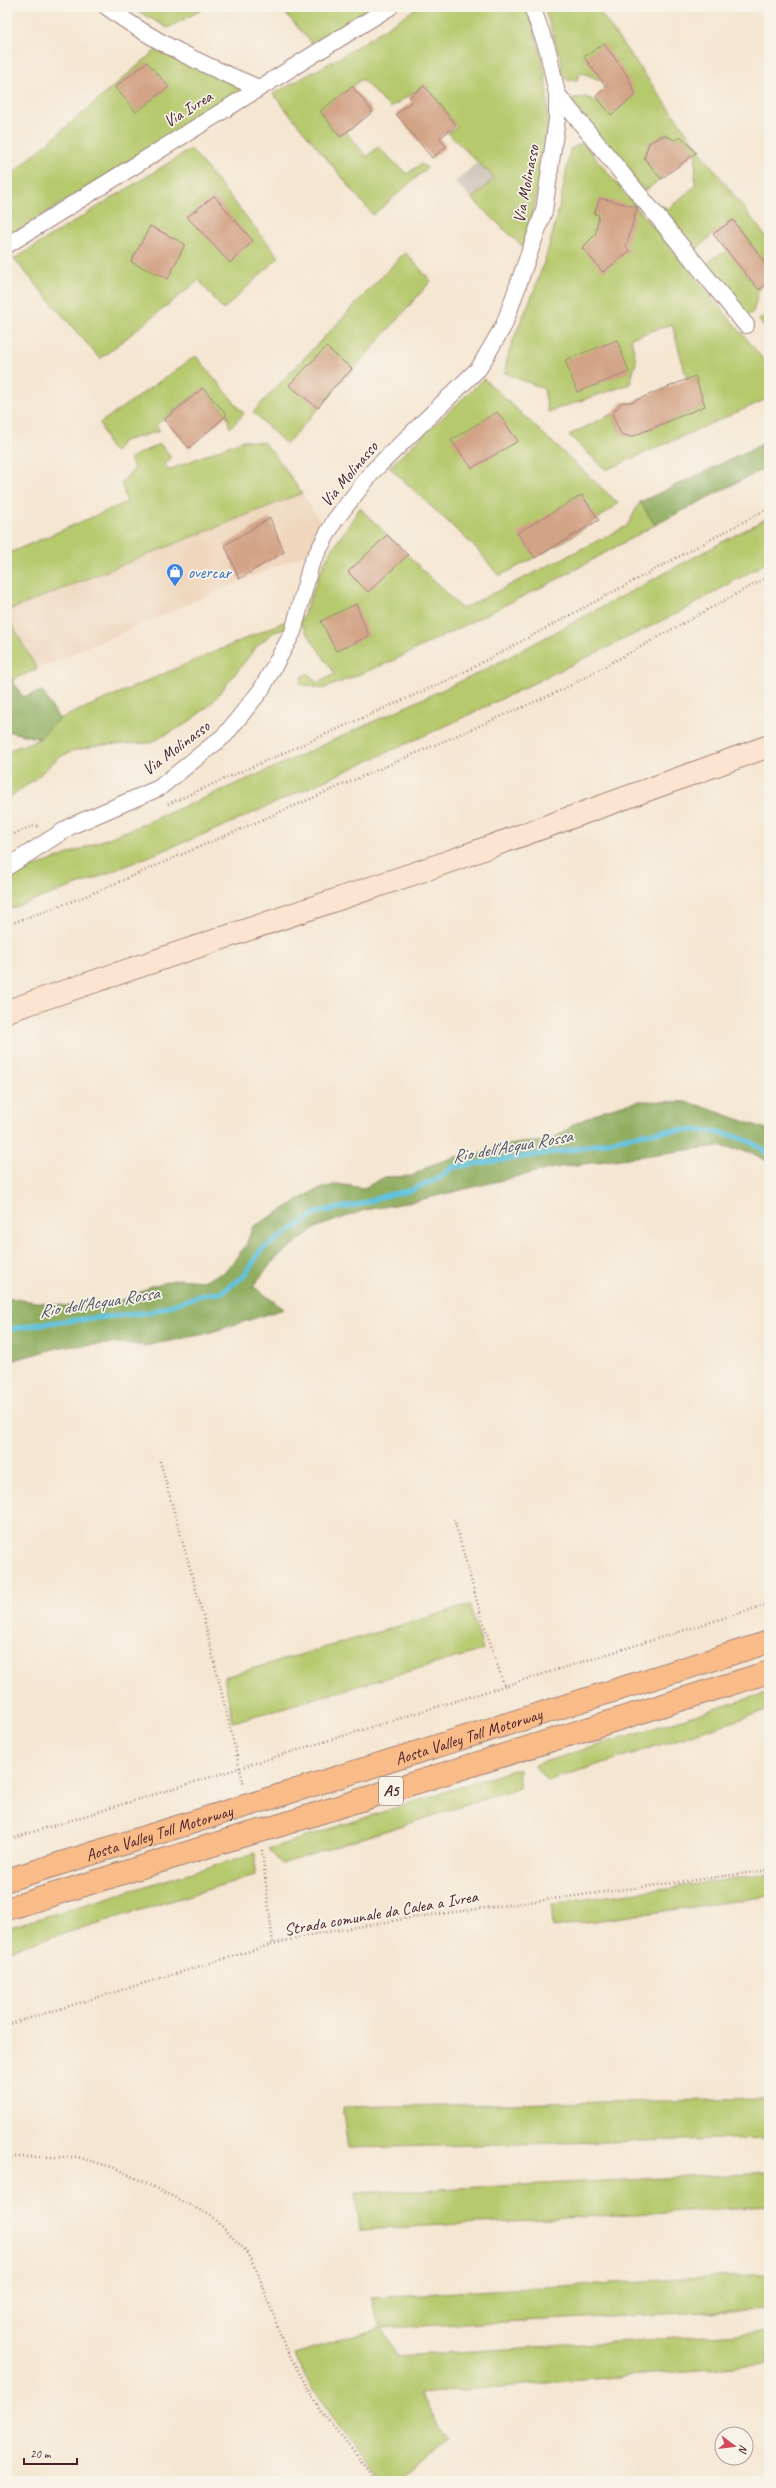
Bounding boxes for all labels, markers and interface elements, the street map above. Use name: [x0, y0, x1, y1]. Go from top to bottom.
street label: Via Ivrea: [160, 85, 218, 132]
street label: Via Molinasso: [508, 142, 544, 225]
street label: Via Molinasso: [316, 436, 383, 511]
shop icon: overcar: [165, 562, 185, 587]
place label: overcar: [188, 562, 233, 583]
street label: Via Molinasso: [138, 715, 215, 780]
water label: Rio dell'Acqua Rossa: [450, 1124, 576, 1167]
water label: Rio dell'Acqua Rossa: [37, 1281, 163, 1322]
street label: Aosta Valley Toll Motorway: [392, 1703, 546, 1769]
road number: A5: [379, 1777, 403, 1805]
street label: Aosta Valley Toll Motorway: [83, 1800, 236, 1865]
street label: Strada comunale da Calea a Ivrea: [283, 1885, 481, 1940]
north arrow: [714, 2426, 754, 2466]
scale bar: [24, 2440, 77, 2466]
text: N: [735, 2443, 751, 2456]
text: 20 m: [30, 2446, 52, 2462]

